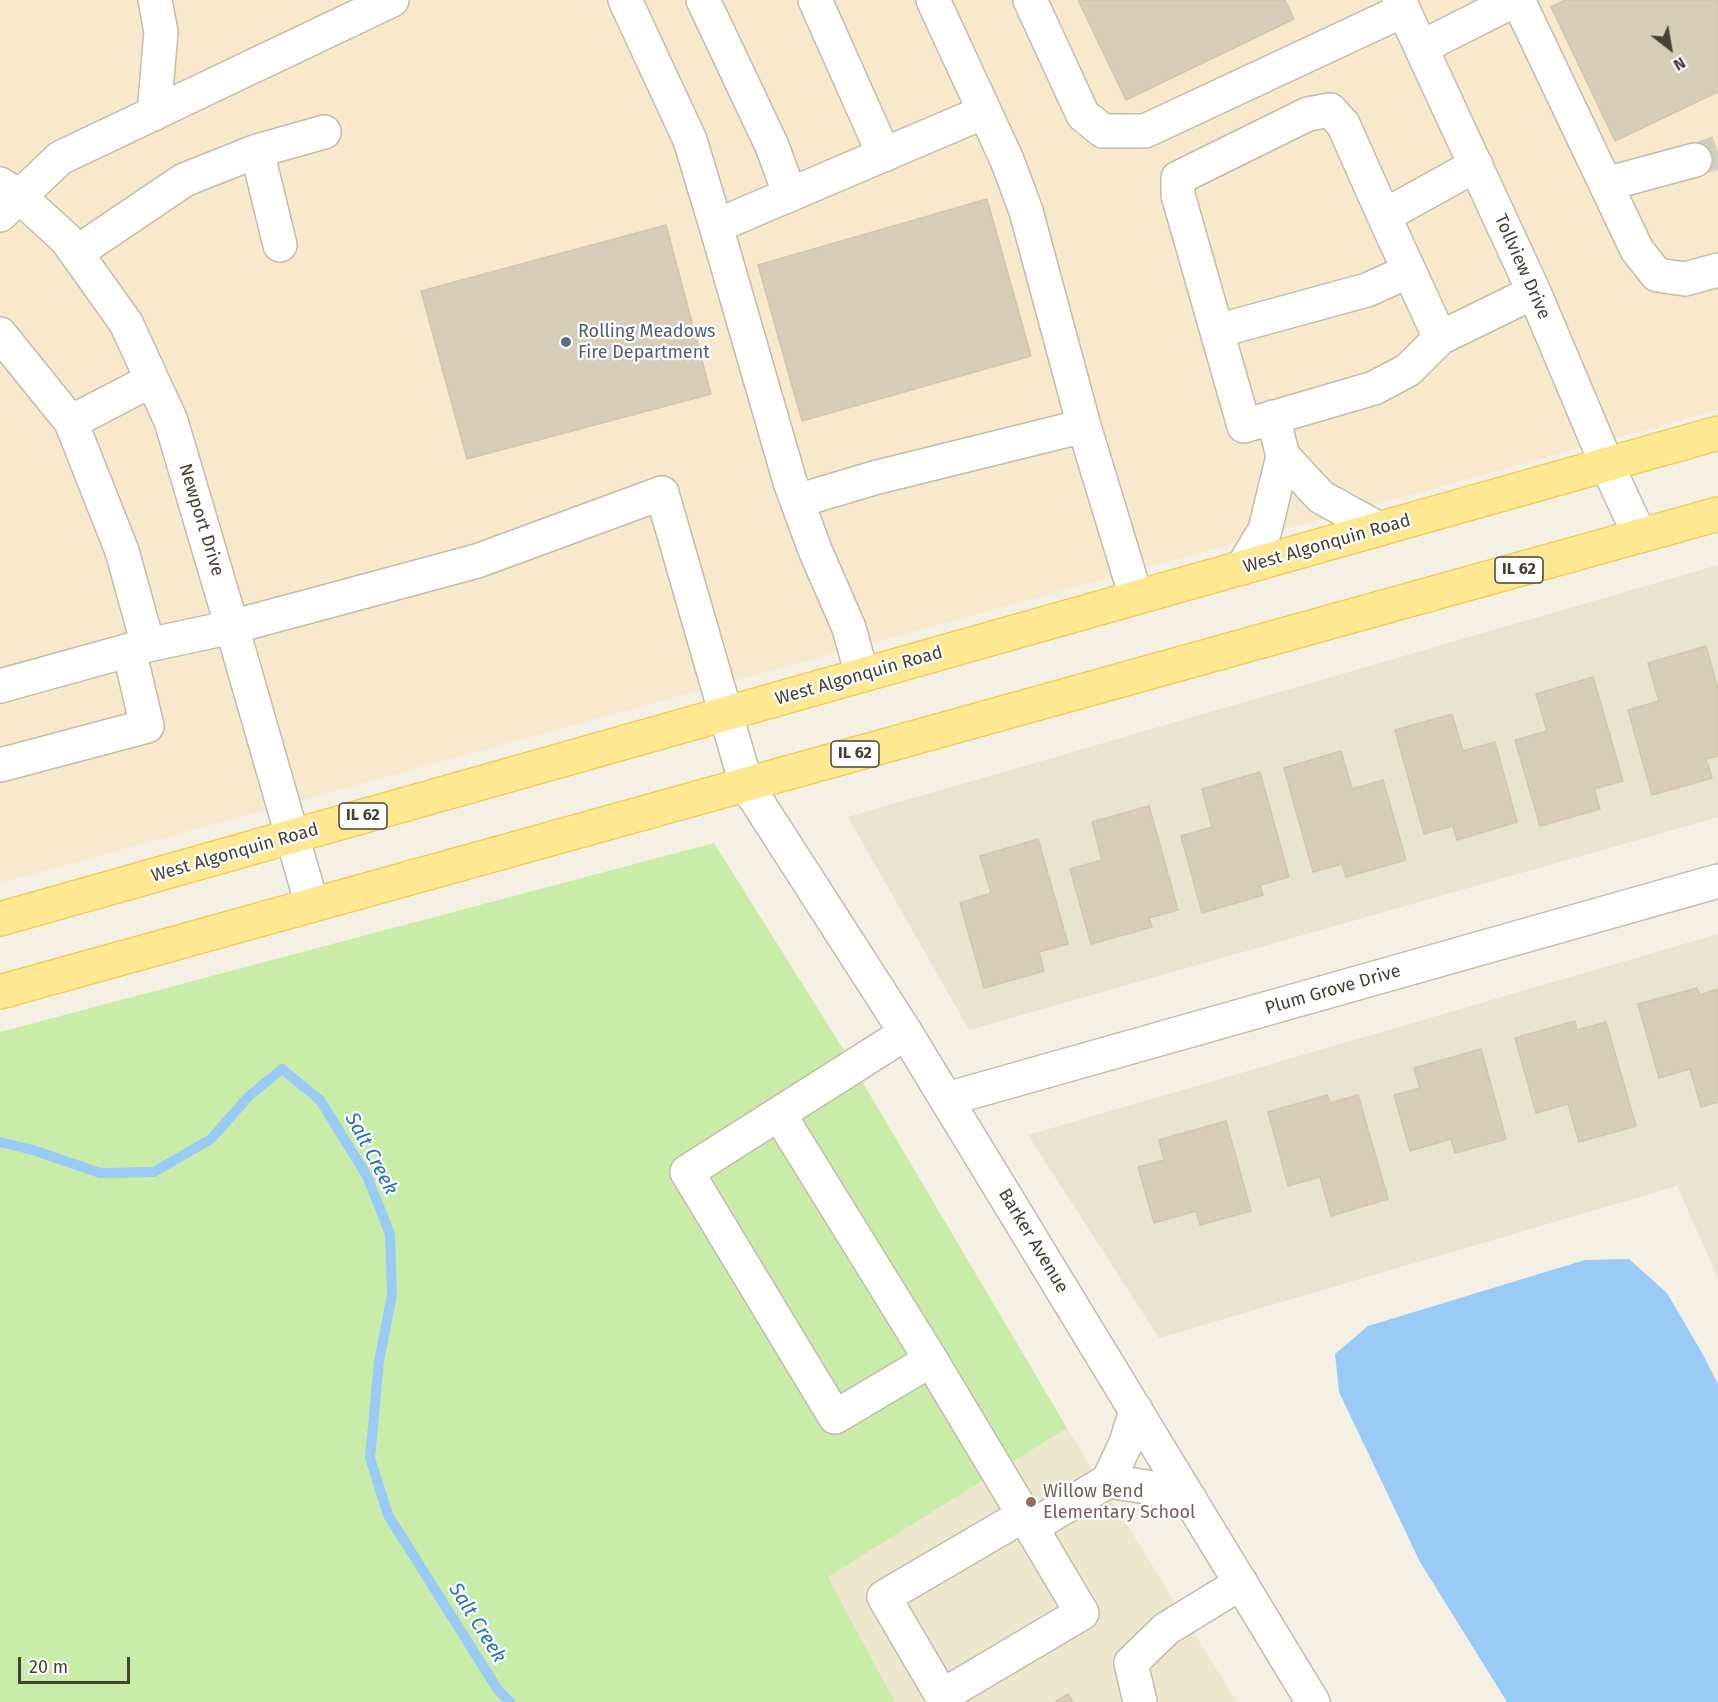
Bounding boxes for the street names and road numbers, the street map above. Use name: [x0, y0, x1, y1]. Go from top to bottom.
street label: Tollview Drive: [1489, 211, 1555, 323]
street label: Newport Drive: [174, 461, 228, 579]
street label: West Algonquin Road: [1241, 510, 1413, 578]
road number: IL 62: [1495, 557, 1543, 583]
street label: West Algonquin Road: [773, 642, 945, 710]
road number: IL 62: [831, 741, 879, 767]
road number: IL 62: [339, 803, 387, 829]
street label: West Algonquin Road: [149, 819, 321, 887]
street label: Plum Grove Drive: [1263, 960, 1403, 1020]
street label: Barker Avenue: [993, 1185, 1073, 1297]

